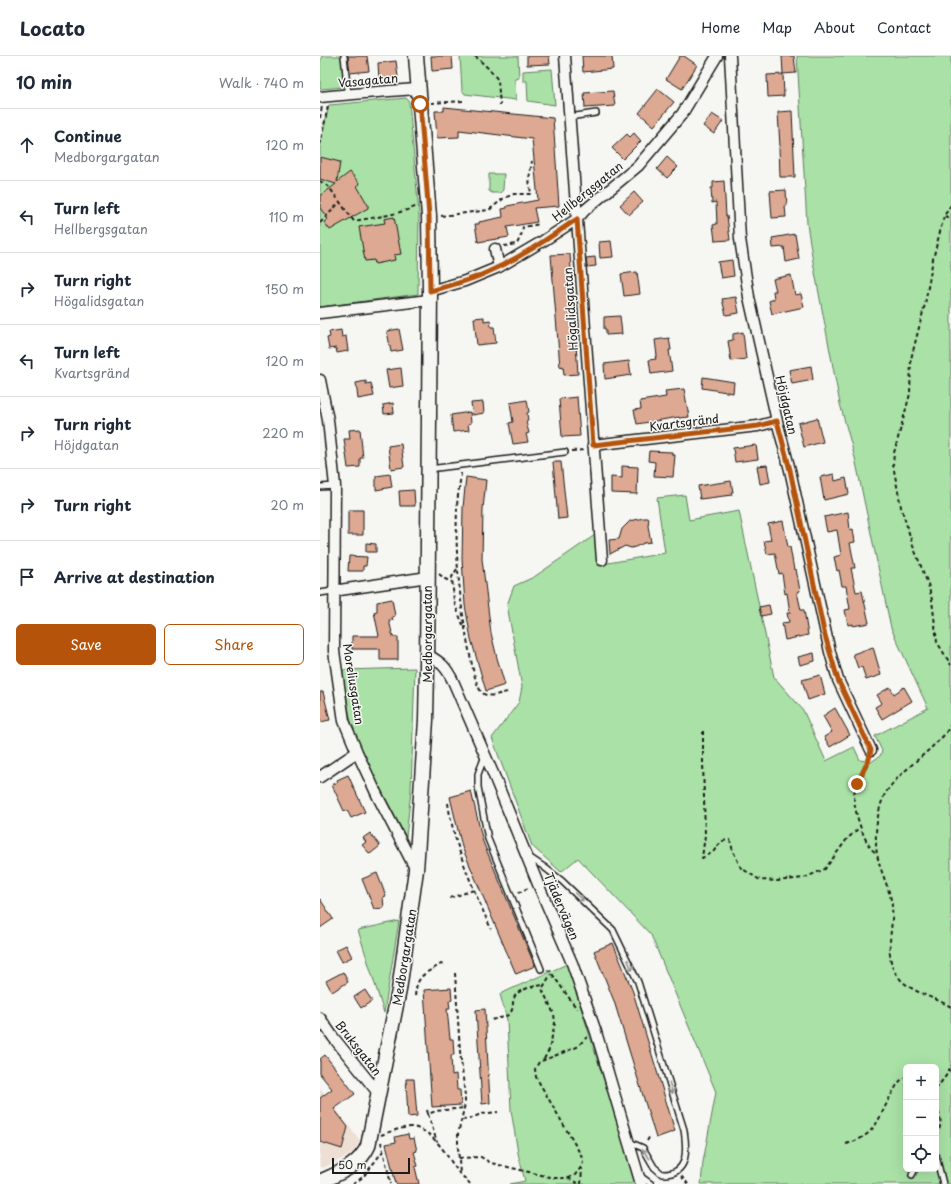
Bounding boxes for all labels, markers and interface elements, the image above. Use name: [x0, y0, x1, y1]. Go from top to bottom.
text: Locato: [20, 14, 85, 42]
text: Home: [701, 17, 740, 38]
text: Map: [762, 17, 792, 38]
text: About: [814, 17, 855, 38]
text: Contact: [877, 17, 931, 38]
street label: Vasagatan: [337, 68, 399, 92]
text: 10 min: [16, 69, 72, 95]
text: Walk · 740 m: [219, 73, 304, 92]
route start: [411, 95, 429, 113]
text: Continue: [54, 124, 122, 147]
icon: ahead: [16, 134, 38, 156]
text: 120 m: [265, 135, 304, 154]
text: Medborgargatan: [54, 147, 160, 166]
street label: Hellbergsgatan: [548, 157, 626, 225]
text: Turn left: [54, 196, 120, 219]
icon: left: [16, 206, 38, 228]
text: 110 m: [269, 207, 304, 226]
text: Hellbergsgatan: [54, 219, 148, 238]
street label: Högalidsgatan: [558, 267, 582, 351]
text: Turn right: [54, 268, 131, 291]
icon: right: [16, 278, 38, 300]
text: 150 m: [265, 279, 304, 298]
text: Högalidsgatan: [54, 291, 144, 310]
text: Turn left: [54, 340, 120, 363]
icon: left: [16, 350, 38, 372]
text: 120 m: [265, 351, 304, 370]
text: Kvartsgränd: [54, 363, 130, 382]
street label: Höjdgatan: [771, 374, 803, 436]
street label: Kvartsgränd: [648, 409, 720, 435]
text: Turn right: [54, 412, 131, 435]
icon: right: [16, 422, 38, 444]
text: 220 m: [262, 423, 304, 442]
text: Höjdgatan: [54, 435, 119, 454]
text: Turn right: [54, 493, 131, 516]
icon: right: [16, 494, 38, 516]
text: 20 m: [270, 495, 304, 514]
text: Arrive at destination: [54, 565, 215, 588]
icon: arrive: [16, 566, 38, 588]
street label: Medborgargatan: [418, 585, 436, 683]
button: Save: [16, 624, 156, 665]
button: Share: [164, 624, 304, 665]
street label: Moreliusgatan: [339, 642, 369, 726]
route end: [848, 775, 866, 793]
street label: Tjädervägen: [540, 869, 584, 943]
one-way arrow: [574, 892, 584, 902]
street label: Medborgargatan: [387, 907, 421, 1007]
one-way arrow: [627, 959, 634, 971]
street label: Bruksgatan: [332, 1017, 386, 1079]
map controls: [903, 1064, 939, 1172]
button: +: [903, 1064, 939, 1100]
one-way arrow: [668, 1082, 675, 1095]
button: −: [903, 1100, 939, 1136]
button: locate: [903, 1136, 939, 1172]
one-way arrow: [642, 1148, 650, 1159]
scale bar: [332, 1156, 410, 1175]
text: 50 m: [338, 1156, 367, 1173]

